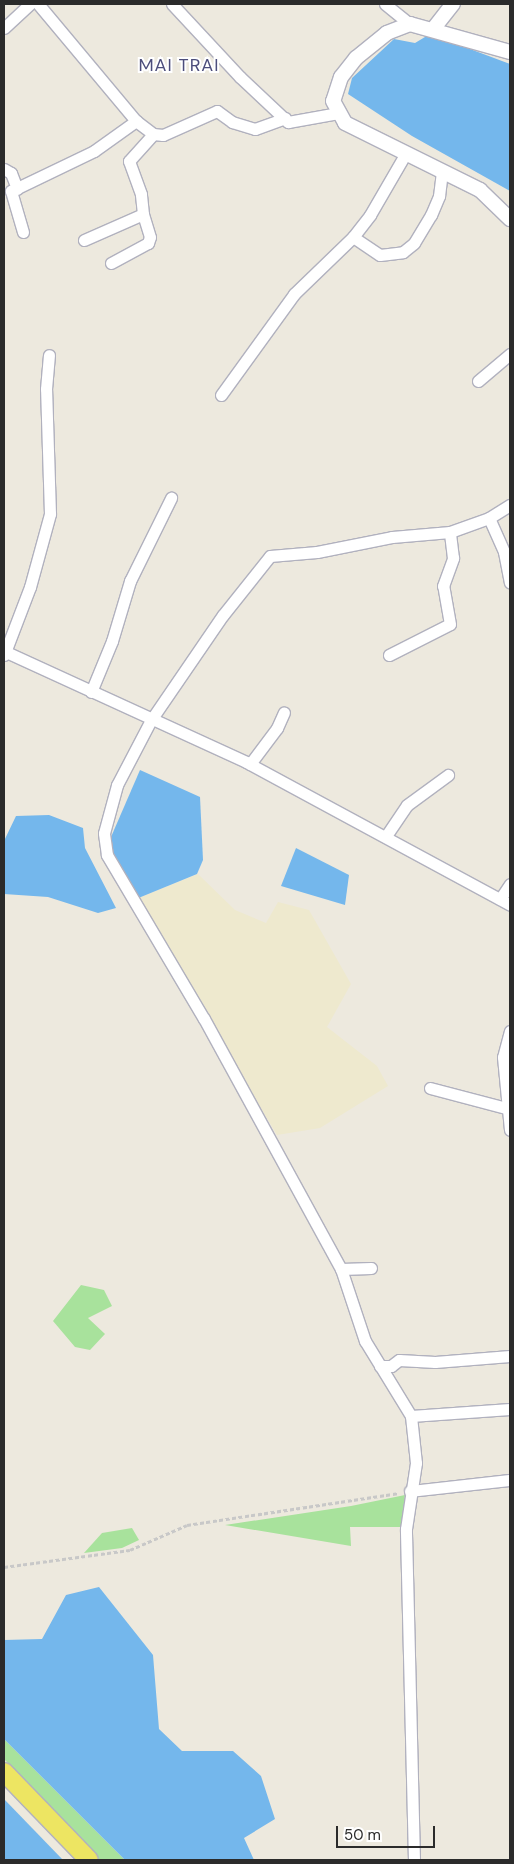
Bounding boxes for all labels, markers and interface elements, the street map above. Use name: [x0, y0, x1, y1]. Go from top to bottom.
district label: MAI TRAI: [137, 54, 221, 76]
scale bar: [339, 1816, 438, 1848]
text: 50 m: [344, 1825, 381, 1845]

